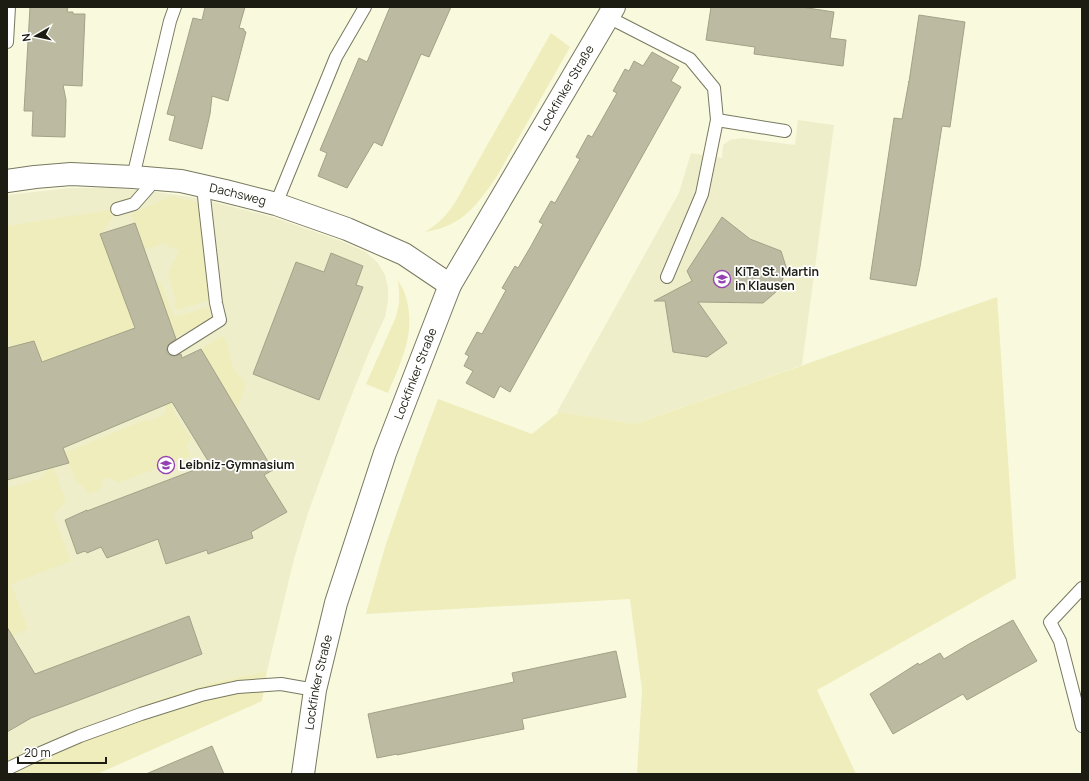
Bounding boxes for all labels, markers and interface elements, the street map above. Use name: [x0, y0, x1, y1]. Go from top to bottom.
north arrow: [16, 16, 56, 56]
text: N: [18, 32, 34, 43]
street label: Lockfinker Straße: [534, 42, 598, 134]
street label: Dachsweg: [208, 179, 268, 209]
place label: KiTa St. Martin in Klausen: [735, 263, 819, 294]
school or university icon: KiTa St. Martin in Klausen: [712, 269, 732, 289]
street label: Lockfinker Straße: [390, 325, 441, 422]
school or university icon: Leibniz-Gymnasium: [156, 455, 176, 475]
place label: Leibniz-Gymnasium: [179, 456, 295, 473]
street label: Lockfinker Straße: [300, 633, 336, 731]
scale bar: [18, 739, 106, 765]
text: 20 m: [24, 744, 51, 761]

